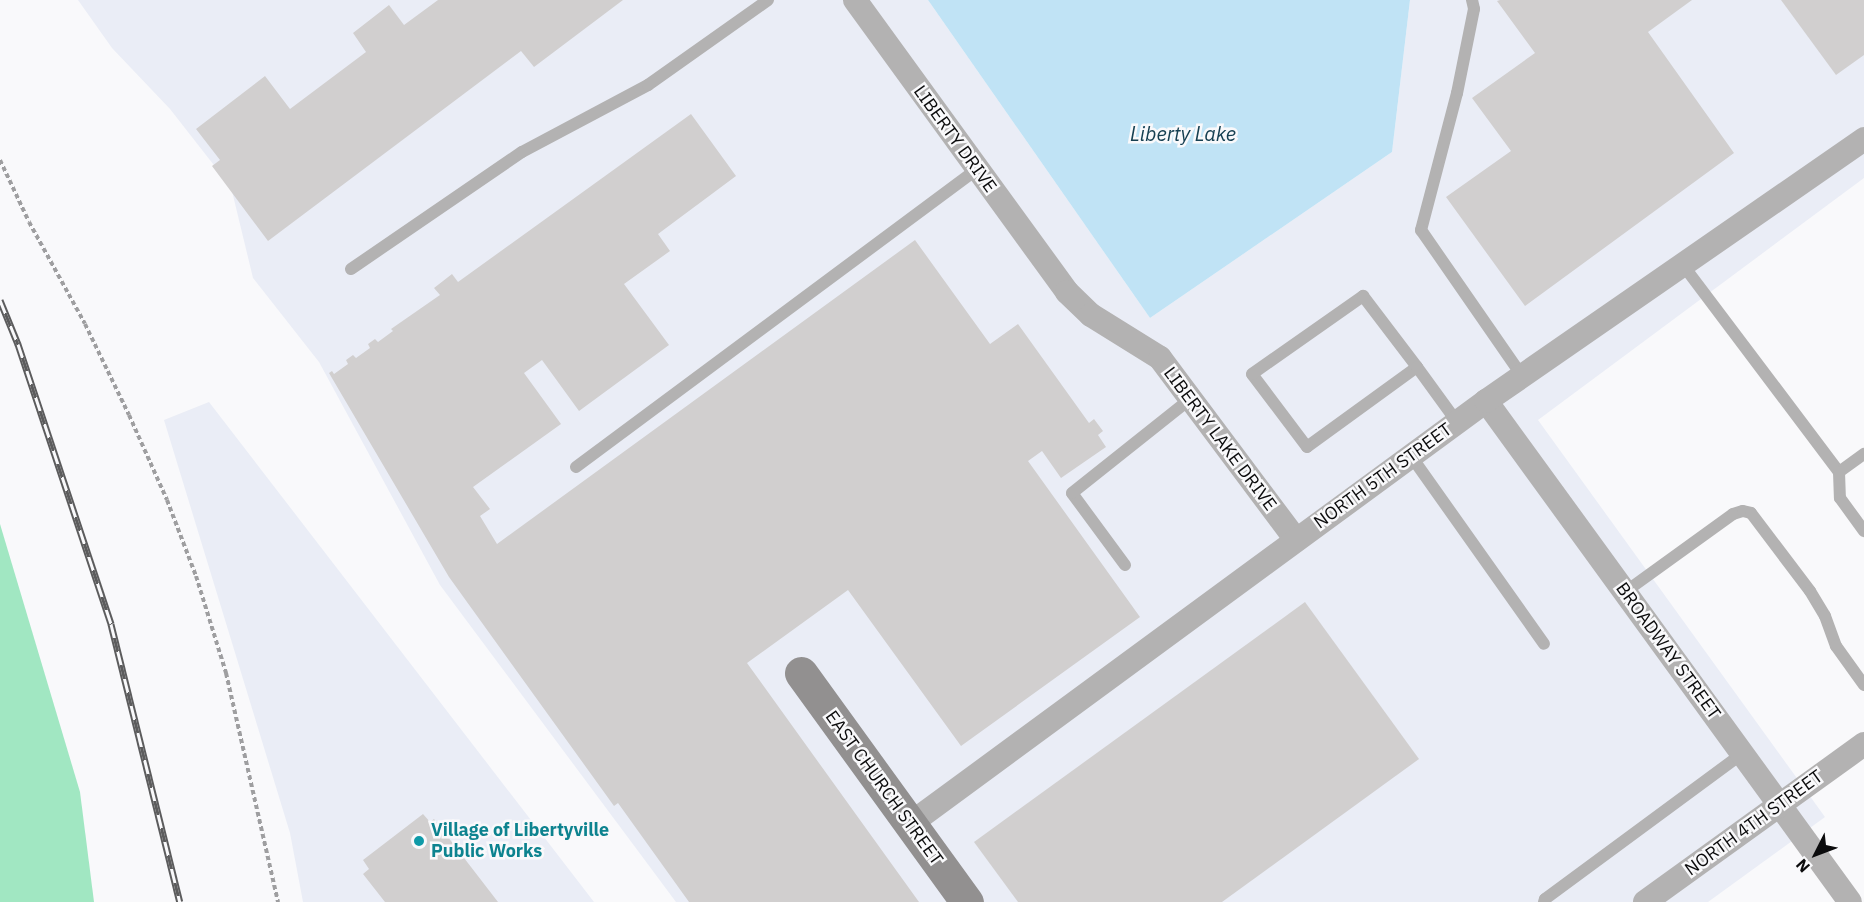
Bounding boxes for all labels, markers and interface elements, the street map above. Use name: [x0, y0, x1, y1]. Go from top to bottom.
street label: LIBERTY DRIVE: [909, 81, 1001, 197]
water label: Liberty Lake: [1130, 121, 1236, 145]
street label: LIBERTY LAKE DRIVE: [1159, 363, 1281, 515]
street label: NORTH 5TH STREET: [1310, 419, 1456, 533]
street label: BROADWAY STREET: [1611, 578, 1725, 724]
street label: EAST CHURCH STREET: [821, 707, 947, 869]
street label: NORTH 4TH STREET: [1681, 766, 1827, 880]
place label: Village of Libertyville Public Works: [431, 820, 609, 862]
north arrow: [1786, 824, 1846, 884]
marker: Village of Libertyville Public Works: [412, 834, 426, 848]

